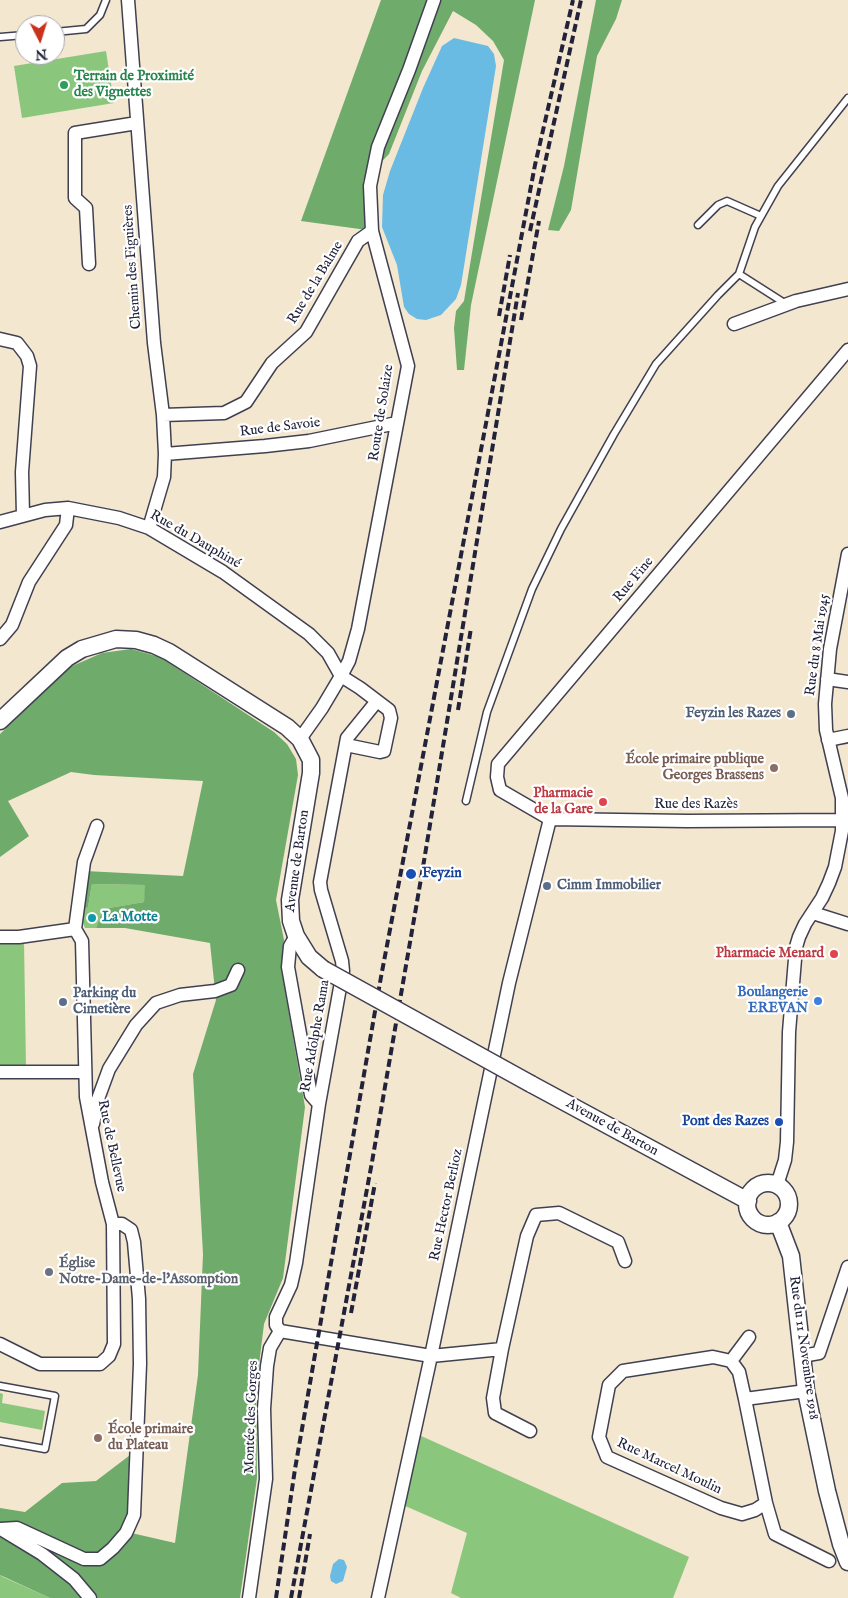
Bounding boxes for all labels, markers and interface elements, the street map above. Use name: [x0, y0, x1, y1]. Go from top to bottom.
north arrow: [15, 15, 65, 65]
text: N: [34, 44, 48, 63]
place label: Terrain de Proximité des Vignettes: [74, 69, 194, 102]
marker: Terrain de Proximité des Vignettes: [58, 79, 70, 91]
street label: Chemin des Figuières: [120, 204, 146, 330]
street label: Rue de la Balme: [285, 239, 347, 327]
street label: Route de Solaize: [366, 363, 398, 463]
street label: Rue de Savoie: [239, 415, 321, 441]
street label: Rue du Dauphiné: [147, 507, 243, 573]
street label: Rue Fine: [610, 554, 658, 606]
street label: Rue du 8 Mai 1945: [803, 593, 833, 697]
place label: Feyzin les Razes: [686, 706, 781, 722]
marker: Feyzin les Razes: [785, 708, 797, 720]
place label: École primaire publique Georges Brassens: [626, 752, 764, 784]
marker: École primaire publique Georges Brassens: [768, 762, 780, 774]
place label: Pharmacie de la Gare: [533, 786, 593, 819]
marker: Pharmacie de la Gare: [597, 796, 609, 808]
street label: Rue des Razès: [654, 797, 738, 813]
street label: Avenue de Barton: [283, 809, 313, 913]
place label: Feyzin: [422, 866, 462, 882]
marker: Feyzin: [404, 867, 418, 881]
place label: Cimm Immobilier: [557, 878, 661, 894]
marker: Cimm Immobilier: [541, 880, 553, 892]
place label: La Motte: [102, 910, 158, 926]
marker: La Motte: [86, 912, 98, 924]
place label: Pharmacie Menard: [716, 946, 824, 962]
marker: Pharmacie Menard: [828, 948, 840, 960]
street label: Rue Adolphe Rama: [298, 979, 334, 1093]
place label: Boulangerie EREVAN: [737, 985, 808, 1018]
place label: Parking du Cimetière: [73, 986, 136, 1019]
marker: Boulangerie EREVAN: [812, 995, 824, 1007]
marker: Parking du Cimetière: [57, 996, 69, 1008]
street label: Avenue de Barton: [563, 1096, 661, 1160]
street label: Rue de Bellevue: [93, 1098, 129, 1194]
place label: Pont des Razes: [682, 1114, 769, 1130]
marker: Pont des Razes: [773, 1116, 785, 1128]
street label: Rue Hector Berlioz: [427, 1147, 467, 1263]
place label: Église Notre-Dame-de-l'Assomption: [59, 1256, 238, 1288]
marker: Église Notre-Dame-de-l'Assomption: [43, 1266, 55, 1278]
street label: Rue du 11 Novembre 1918: [785, 1275, 821, 1421]
street label: Montée des Gorges: [242, 1360, 262, 1474]
place label: École primaire du Plateau: [108, 1422, 193, 1454]
marker: École primaire du Plateau: [92, 1432, 104, 1444]
street label: Rue Marcel Moulin: [614, 1435, 724, 1499]

